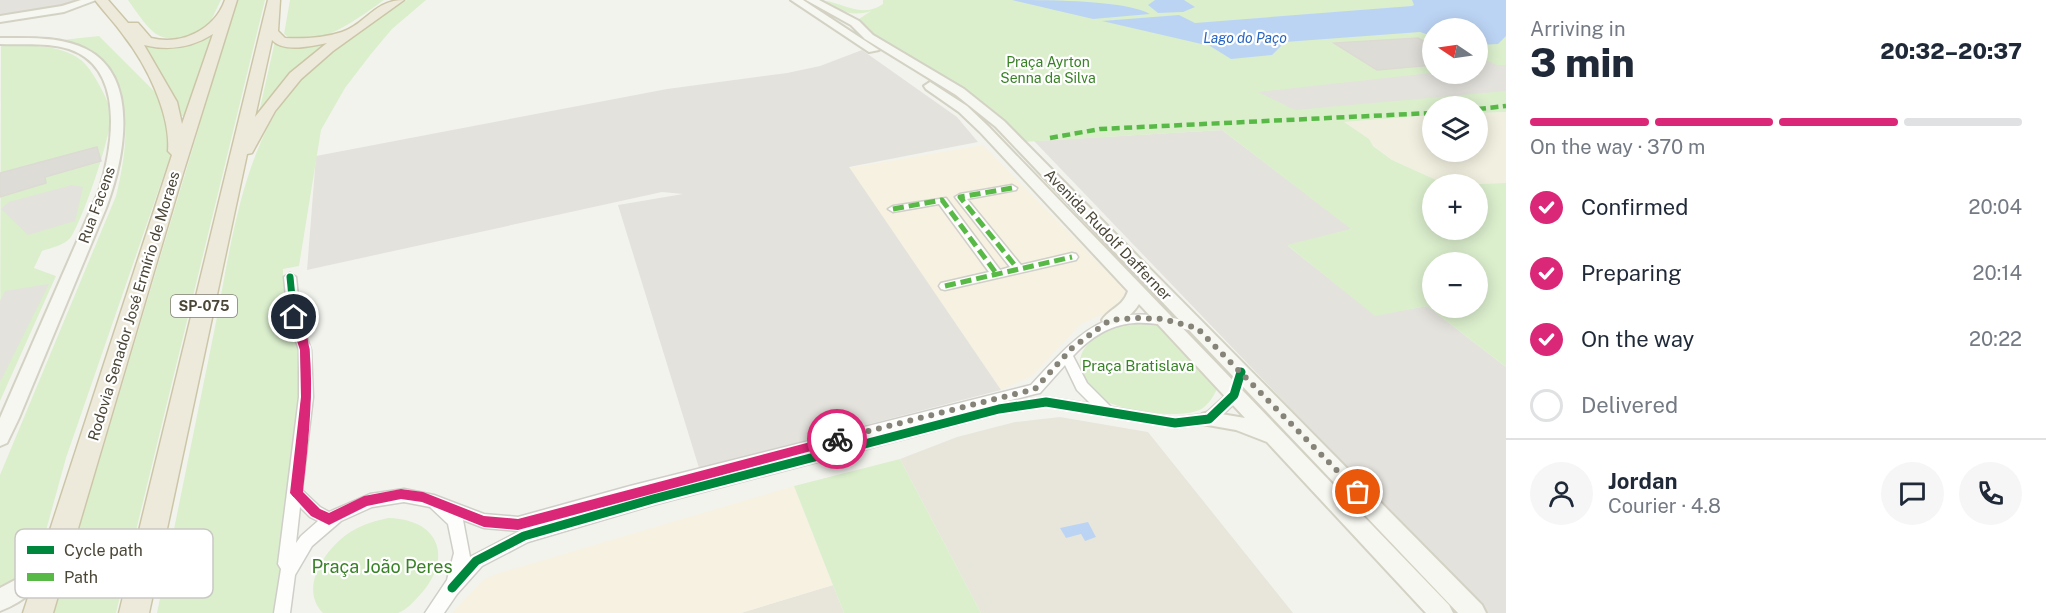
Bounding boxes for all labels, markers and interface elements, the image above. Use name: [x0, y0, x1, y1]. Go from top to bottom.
text: Arriving in: [1530, 17, 1625, 41]
north arrow: [1422, 18, 1488, 84]
map controls: [1422, 18, 1488, 318]
water label: Lago do Paço: [1203, 30, 1287, 46]
text: 20:32–20:37: [1880, 38, 2022, 64]
text: 3 min: [1530, 40, 1635, 86]
park label: Praça Ayrton Senna da Silva: [1000, 54, 1096, 86]
button: layers: [1422, 96, 1488, 162]
text: On the way · 370 m: [1530, 135, 1705, 159]
street label: Rua Facens: [75, 164, 118, 246]
street label: Avenida Rudolf Dafferner: [1041, 165, 1176, 304]
street label: Rodovia Senador José Ermírio de Moraes: [84, 169, 183, 443]
button: +: [1422, 174, 1488, 240]
icon: check: [1530, 191, 1563, 224]
text: Confirmed: [1581, 194, 1688, 220]
text: 20:04: [1969, 195, 2022, 219]
button: −: [1422, 252, 1488, 318]
icon: check: [1530, 257, 1563, 290]
text: Preparing: [1581, 260, 1682, 286]
text: 20:14: [1973, 261, 2022, 285]
pin: [268, 291, 319, 342]
road number: SP-075: [171, 295, 237, 317]
icon: home: [277, 300, 310, 333]
icon: check: [1530, 323, 1563, 356]
text: On the way: [1581, 326, 1694, 352]
text: 20:22: [1969, 327, 2022, 351]
park label: Praça Bratislava: [1082, 357, 1194, 374]
text: Delivered: [1581, 392, 1678, 418]
courier: [807, 409, 867, 469]
icon: bike: [821, 423, 854, 456]
button: person: [1530, 462, 1593, 525]
button: chat: [1881, 462, 1944, 525]
button: phone: [1959, 462, 2022, 525]
pin: [1332, 466, 1383, 517]
text: Jordan: [1608, 468, 1677, 494]
icon: bag: [1341, 475, 1374, 508]
text: Courier · 4.8: [1608, 494, 1721, 518]
legend: [15, 529, 213, 598]
text: Cycle path: [64, 541, 143, 560]
park label: Praça João Peres: [311, 556, 453, 577]
text: Path: [64, 568, 98, 587]

